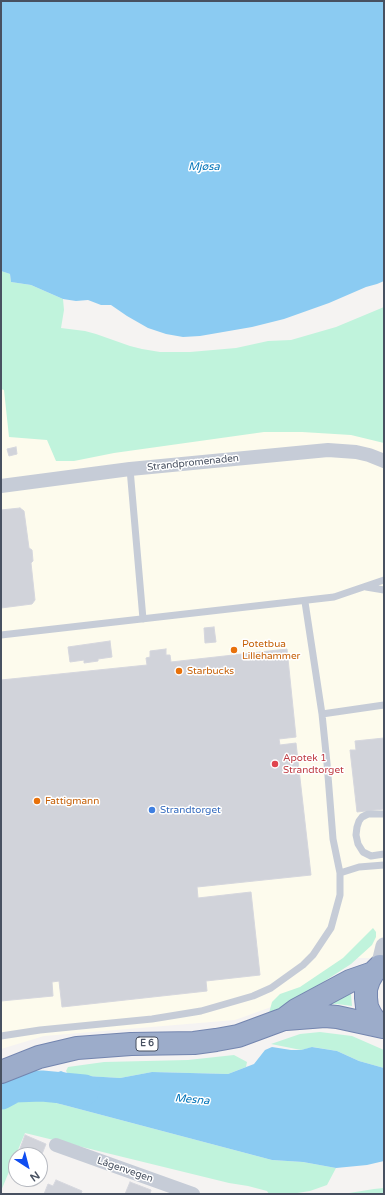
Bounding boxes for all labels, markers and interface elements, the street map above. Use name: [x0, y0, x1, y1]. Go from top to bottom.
water label: Mjøsa: [188, 160, 220, 174]
street label: Strandpromenaden: [146, 452, 240, 474]
place label: Potetbua Lillehammer: [242, 638, 300, 662]
marker: Potetbua Lillehammer: [229, 645, 239, 655]
place label: Starbucks: [187, 665, 234, 677]
marker: Starbucks: [174, 666, 184, 676]
place label: Apotek 1 Strandtorget: [283, 752, 344, 776]
marker: Apotek 1 Strandtorget: [270, 759, 280, 769]
place label: Fattigmann: [45, 795, 99, 807]
marker: Fattigmann: [32, 796, 42, 806]
place label: Strandtorget: [160, 804, 221, 816]
marker: Strandtorget: [147, 805, 157, 815]
road number: E 6: [136, 1037, 158, 1051]
water label: Mesna: [174, 1092, 210, 1108]
north arrow: [8, 1147, 48, 1187]
street label: Lågenvegen: [95, 1155, 155, 1185]
text: N: [27, 1168, 42, 1184]

